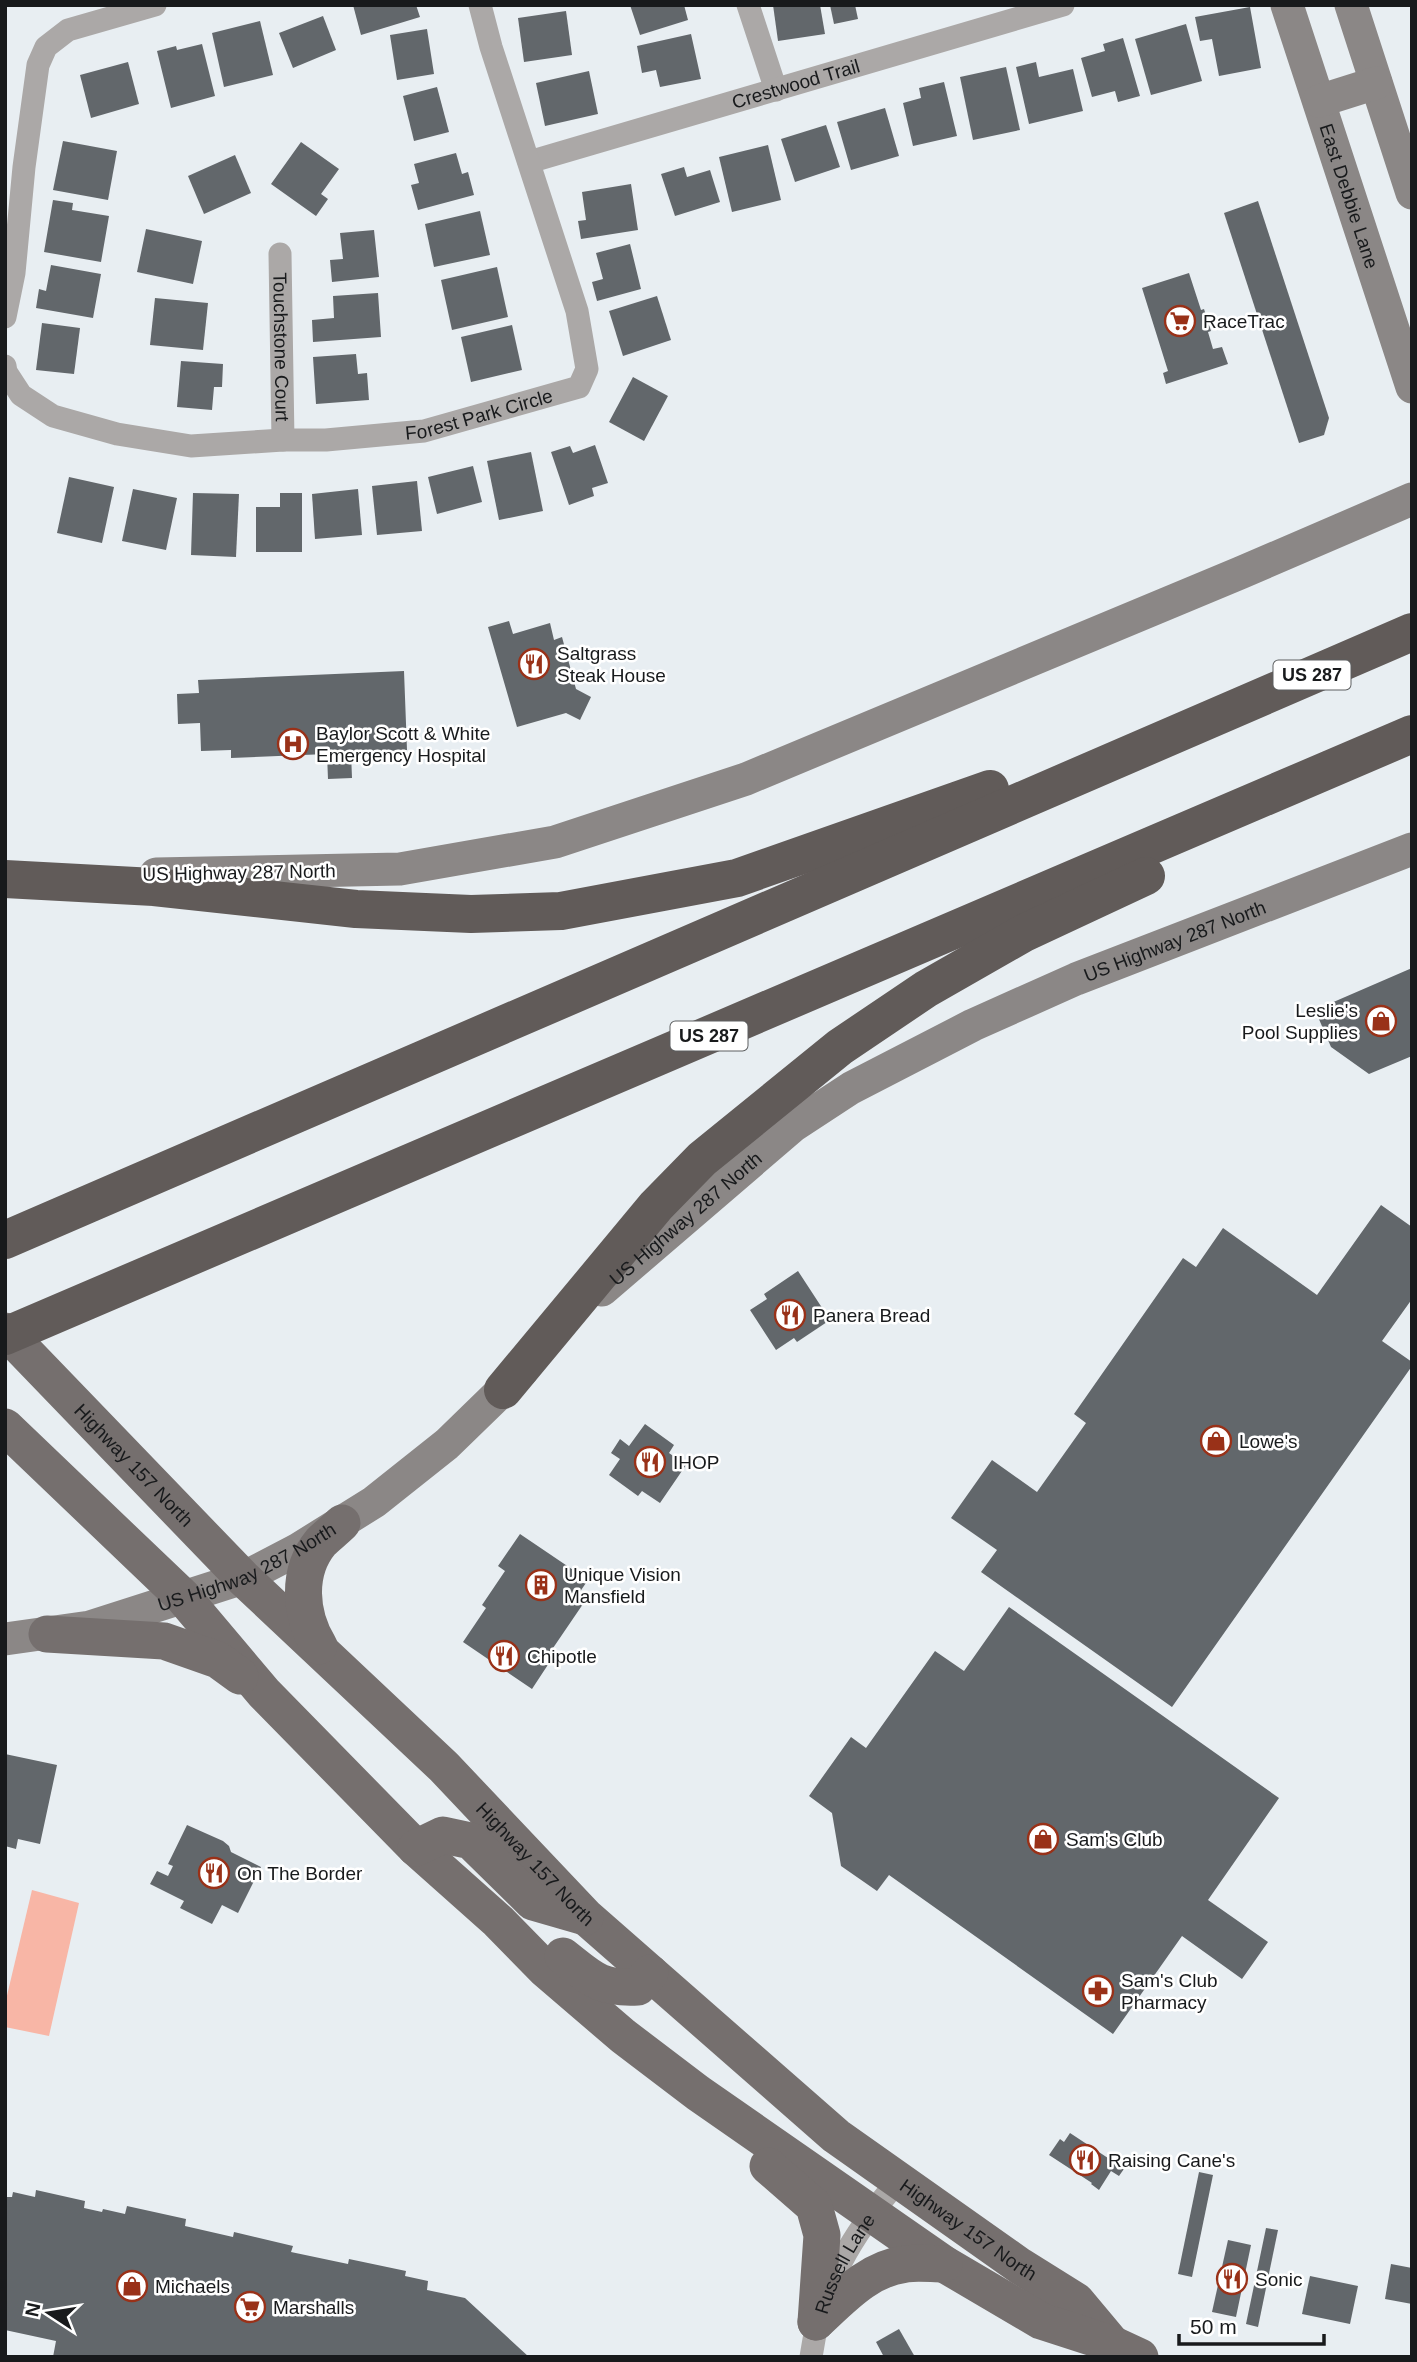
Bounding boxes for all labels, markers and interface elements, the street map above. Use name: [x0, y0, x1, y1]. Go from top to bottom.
street label: Crestwood Trail: [730, 55, 862, 113]
street label: East Debbie Lane: [1316, 121, 1383, 271]
street label: Touchstone Court: [269, 272, 293, 422]
supermarket icon: RaceTrac: [1163, 304, 1197, 338]
place label: RaceTrac: [1203, 311, 1285, 332]
street label: Forest Park Circle: [404, 385, 555, 444]
place label: Saltgrass Steak House: [557, 643, 666, 686]
restaurant icon: Saltgrass Steak House: [517, 647, 551, 681]
road number: US 287: [1274, 660, 1350, 690]
place label: Baylor Scott & White Emergency Hospital: [316, 723, 490, 766]
hospital icon: Baylor Scott & White Emergency Hospital: [276, 727, 310, 761]
street label: US Highway 287 North: [142, 860, 336, 885]
street label: US Highway 287 North: [1081, 897, 1269, 986]
place label: Leslie's Pool Supplies: [1242, 1000, 1358, 1043]
shop icon: Leslie's Pool Supplies: [1364, 1004, 1398, 1038]
road number: US 287: [670, 1021, 748, 1050]
street label: US Highway 287 North: [606, 1148, 766, 1290]
restaurant icon: Panera Bread: [773, 1298, 807, 1332]
place label: Panera Bread: [813, 1305, 930, 1326]
street label: Highway 157 North: [70, 1400, 197, 1531]
shop icon: Lowe's: [1199, 1424, 1233, 1458]
place label: Lowe's: [1239, 1431, 1298, 1452]
restaurant icon: IHOP: [633, 1445, 667, 1479]
place label: IHOP: [673, 1452, 719, 1473]
street label: US Highway 287 North: [155, 1519, 340, 1616]
place label: Unique Vision Mansfield: [564, 1564, 681, 1607]
building icon: Unique Vision Mansfield: [524, 1568, 558, 1602]
restaurant icon: Chipotle: [487, 1639, 521, 1673]
place label: Chipotle: [527, 1646, 597, 1667]
street label: Highway 157 North: [472, 1798, 598, 1930]
shop icon: Sam's Club: [1026, 1822, 1060, 1856]
place label: Sam's Club: [1066, 1829, 1163, 1850]
restaurant icon: On The Border: [197, 1856, 231, 1890]
place label: On The Border: [237, 1863, 363, 1884]
place label: Sam's Club Pharmacy: [1121, 1970, 1218, 2013]
pharmacy icon: Sam's Club Pharmacy: [1081, 1974, 1115, 2008]
restaurant icon: Raising Cane's: [1068, 2143, 1102, 2177]
place label: Raising Cane's: [1108, 2150, 1235, 2171]
street label: Highway 157 North: [896, 2175, 1040, 2285]
street label: Russell Lane: [811, 2210, 879, 2316]
restaurant icon: Sonic: [1215, 2262, 1249, 2296]
shop icon: Michaels: [115, 2269, 149, 2303]
place label: Sonic: [1255, 2269, 1303, 2290]
place label: Michaels: [155, 2276, 230, 2297]
north arrow: [14, 2278, 84, 2348]
supermarket icon: Marshalls: [233, 2290, 267, 2324]
place label: Marshalls: [273, 2297, 354, 2318]
text: N: [21, 2301, 45, 2318]
scale bar: [1179, 2302, 1324, 2346]
text: 50 m: [1190, 2315, 1237, 2338]

